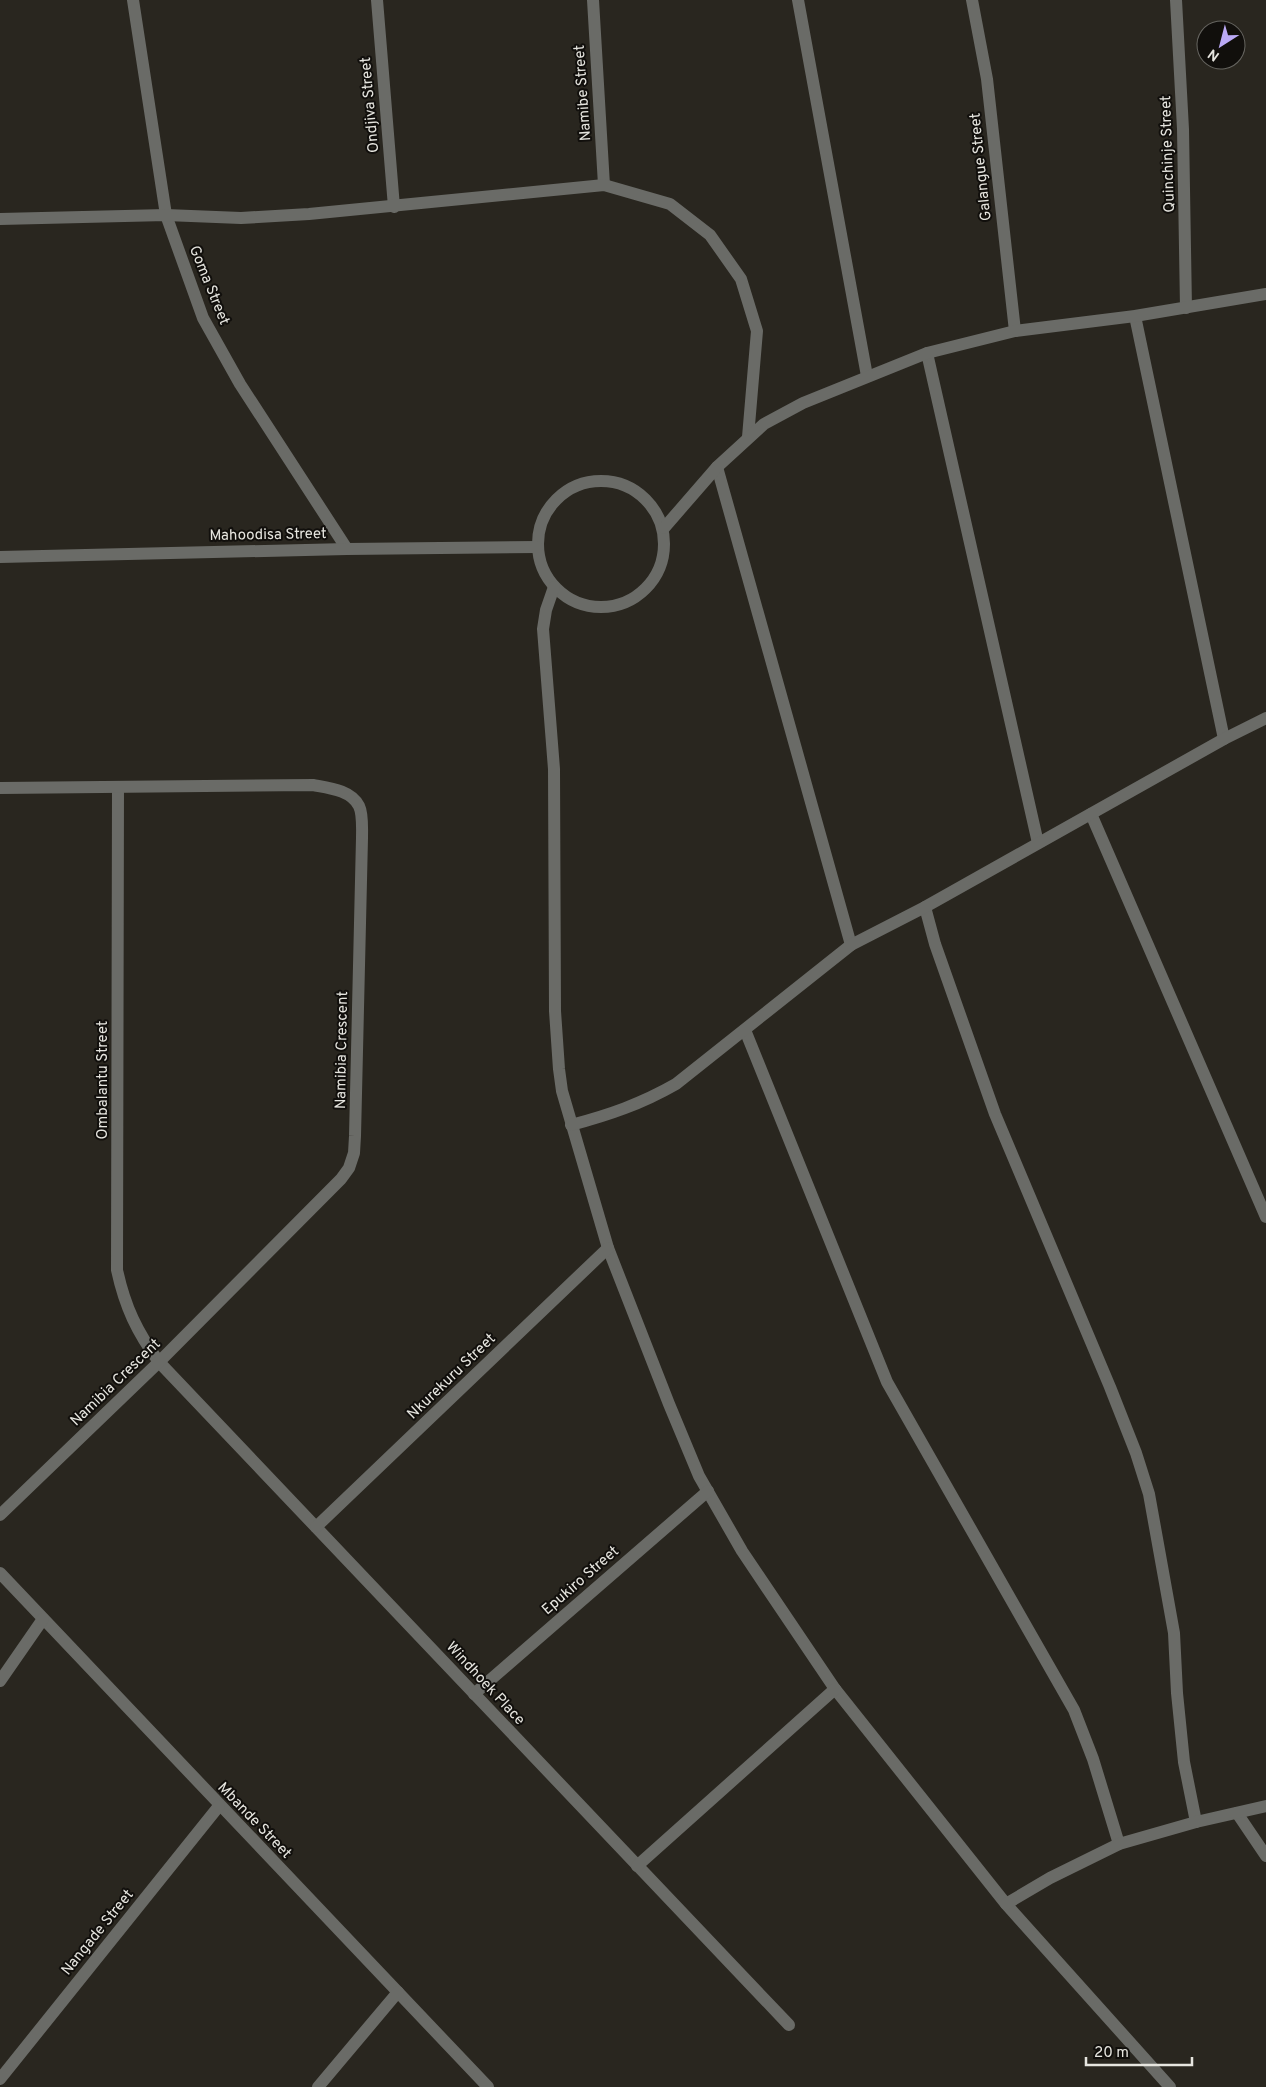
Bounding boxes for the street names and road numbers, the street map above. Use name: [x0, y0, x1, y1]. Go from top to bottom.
street label: Namibe Street: [571, 44, 596, 142]
street label: Ondjiva Street: [357, 56, 384, 154]
street label: Quinchinje Street: [1157, 95, 1180, 213]
street label: Galangue Street: [966, 112, 997, 222]
street label: Goma Street: [184, 243, 233, 328]
street label: Mahoodisa Street: [209, 525, 327, 546]
street label: Namibia Crescent: [332, 991, 353, 1109]
street label: Ombalantu Street: [94, 1020, 113, 1140]
street label: Nkurekuru Street: [404, 1330, 500, 1424]
street label: Namibia Crescent: [67, 1335, 165, 1431]
street label: Epukiro Street: [538, 1542, 624, 1620]
street label: Windhoek Place: [441, 1638, 529, 1730]
street label: Mbande Street: [213, 1779, 295, 1863]
street label: Nangade Street: [58, 1886, 139, 1980]

